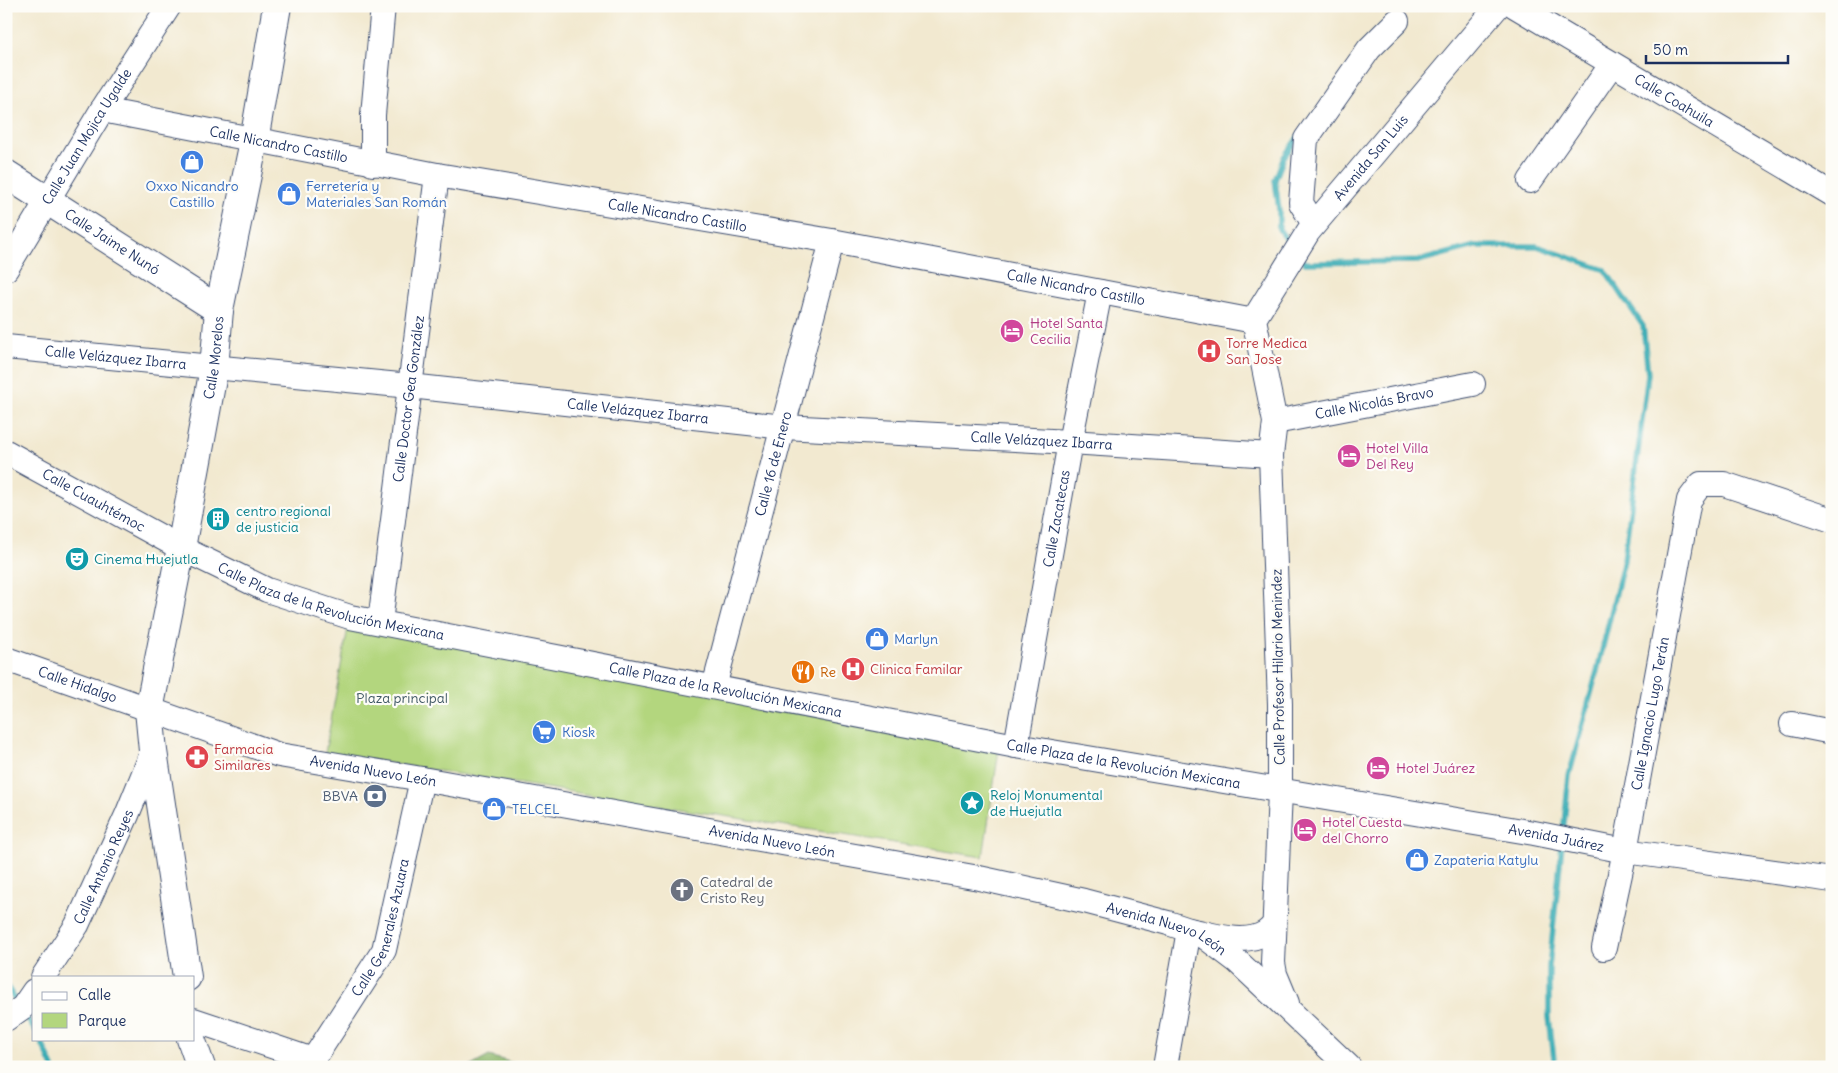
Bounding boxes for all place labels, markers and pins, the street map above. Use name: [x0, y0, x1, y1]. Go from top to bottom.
shop icon: Oxxo Nicandro Castillo: [179, 149, 205, 175]
place label: Oxxo Nicandro Castillo: [145, 177, 239, 211]
place label: Ferretería y Materiales San Román: [306, 177, 447, 211]
shop icon: Ferretería y Materiales San Román: [276, 181, 302, 207]
place label: Hotel Santa Cecilia: [1030, 314, 1103, 348]
hotel icon: Hotel Santa Cecilia: [999, 318, 1025, 344]
place label: Torre Medica San Jose: [1226, 334, 1307, 368]
hospital icon: Torre Medica San Jose: [1196, 338, 1222, 364]
place label: Hotel Villa Del Rey: [1366, 439, 1429, 473]
hotel icon: Hotel Villa Del Rey: [1336, 443, 1362, 469]
place label: centro regional de justicia: [236, 502, 331, 536]
building icon: centro regional de justicia: [205, 506, 231, 532]
theatre icon: Cinema Huejutla: [64, 546, 90, 572]
place label: Cinema Huejutla: [94, 550, 198, 568]
shop icon: Marlyn: [864, 626, 890, 652]
place label: Marlyn: [894, 630, 938, 648]
hospital icon: Clinica Familar: [840, 656, 866, 682]
restaurant icon: Re: [790, 659, 816, 685]
place label: Clinica Familar: [870, 660, 963, 678]
place label: Re: [820, 663, 836, 681]
supermarket icon: Kiosk: [531, 719, 557, 745]
place label: Kiosk: [562, 723, 595, 741]
place label: Farmacia Similares: [214, 740, 273, 774]
pharmacy icon: Farmacia Similares: [184, 744, 210, 770]
hotel icon: Hotel Juárez: [1365, 755, 1391, 781]
place label: Hotel Juárez: [1396, 759, 1475, 777]
bank icon: BBVA: [362, 783, 388, 809]
place label: Reloj Monumental de Huejutla: [990, 786, 1103, 820]
place label: BBVA: [322, 787, 358, 805]
place icon: Reloj Monumental de Huejutla: [959, 790, 985, 816]
shop icon: TELCEL: [481, 796, 507, 822]
place label: TELCEL: [512, 800, 560, 818]
place label: Hotel Cuesta del Chorro: [1322, 813, 1402, 847]
hotel icon: Hotel Cuesta del Chorro: [1292, 817, 1318, 843]
shop icon: Zapateria Katylu: [1404, 847, 1430, 873]
place label: Zapateria Katylu: [1434, 851, 1539, 869]
place label: Catedral de Cristo Rey: [700, 873, 773, 907]
church icon: Catedral de Cristo Rey: [669, 877, 695, 903]

